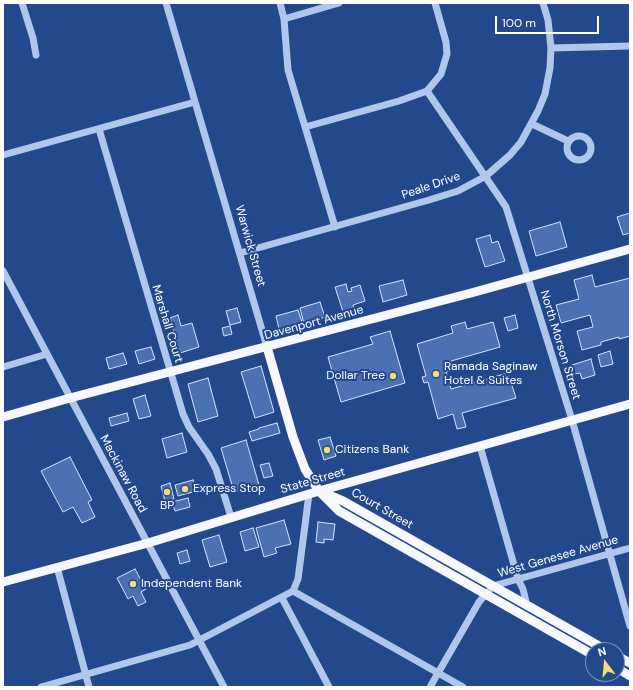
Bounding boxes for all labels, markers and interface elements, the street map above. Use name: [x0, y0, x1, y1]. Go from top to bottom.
scale bar: [497, 8, 601, 34]
text: 100 m: [502, 15, 536, 31]
street label: Peale Drive: [400, 169, 462, 203]
street label: Warwick Street: [231, 204, 269, 288]
street label: Marshall Court: [148, 283, 186, 365]
street label: North Morson Street: [537, 289, 583, 401]
street label: Davenport Avenue: [263, 303, 365, 343]
place label: Ramada Saginaw Hotel & Suites: [444, 360, 537, 388]
place label: Dollar Tree: [326, 369, 385, 383]
marker: Ramada Saginaw Hotel & Suites: [431, 369, 441, 379]
marker: Dollar Tree: [388, 371, 398, 381]
street label: Mackinaw Road: [96, 433, 150, 515]
place label: Citizens Bank: [335, 443, 409, 457]
marker: Citizens Bank: [322, 445, 332, 455]
street label: State Street: [279, 465, 347, 497]
place label: Express Stop: [193, 482, 266, 496]
marker: Express Stop: [180, 484, 190, 494]
street label: Court Street: [349, 486, 415, 532]
marker: BP: [162, 487, 172, 497]
place label: BP: [160, 499, 174, 513]
street label: West Genesee Avenue: [496, 533, 620, 581]
place label: Independent Bank: [141, 577, 242, 591]
marker: Independent Bank: [128, 579, 138, 589]
north arrow: [585, 642, 625, 682]
text: N: [596, 644, 608, 659]

